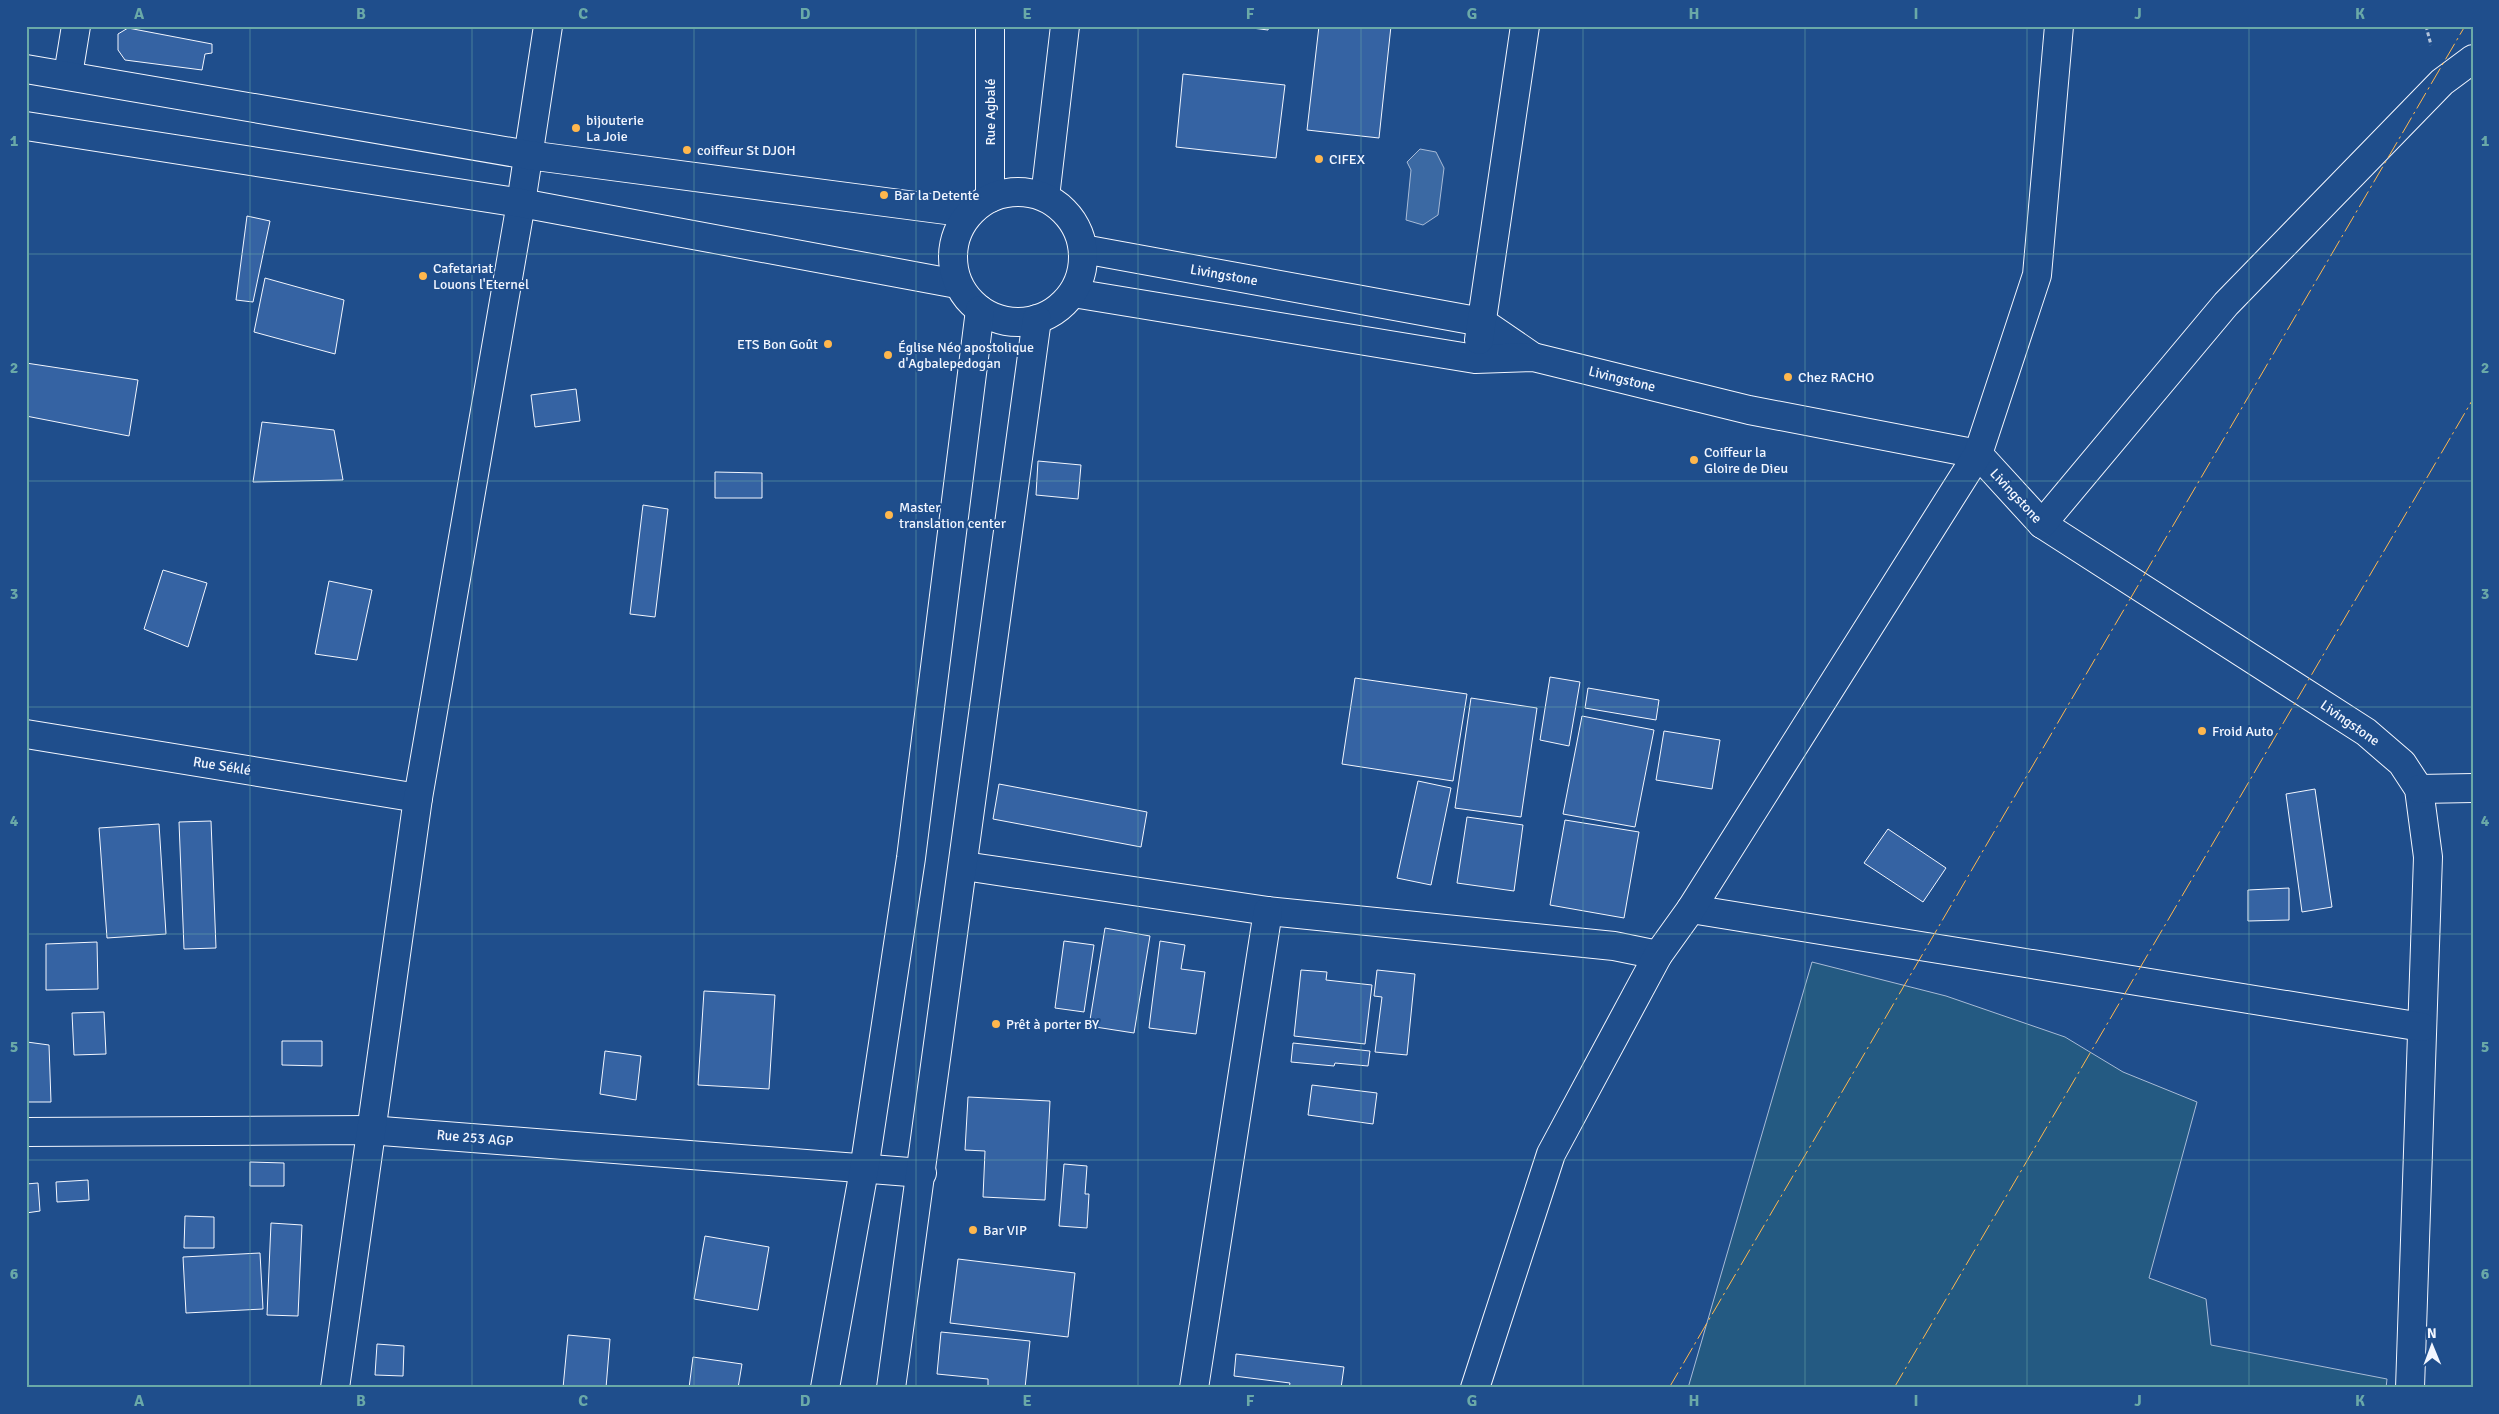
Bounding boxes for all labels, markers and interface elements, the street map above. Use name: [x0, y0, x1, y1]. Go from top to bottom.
text: A: [134, 4, 145, 24]
text: B: [356, 4, 366, 24]
text: C: [578, 4, 588, 24]
text: D: [800, 4, 811, 24]
text: E: [1022, 4, 1032, 24]
text: F: [1246, 4, 1255, 24]
text: G: [1467, 4, 1477, 24]
text: H: [1689, 4, 1699, 24]
text: I: [1913, 4, 1919, 24]
text: J: [2134, 4, 2142, 24]
text: K: [2355, 4, 2365, 24]
street label: Rue Agbalé: [982, 78, 999, 146]
place label: bijouterie La Joie: [586, 112, 644, 145]
marker: bijouterie La Joie: [570, 122, 582, 134]
text: 1: [10, 131, 19, 151]
text: 1: [2481, 131, 2490, 151]
place label: coiffeur St DJOH: [697, 142, 796, 159]
marker: coiffeur St DJOH: [681, 144, 693, 156]
place label: CIFEX: [1329, 151, 1365, 168]
marker: CIFEX: [1313, 153, 1325, 165]
place label: Bar la Detente: [894, 187, 979, 204]
marker: Bar la Detente: [878, 189, 890, 201]
place label: Cafetariat Louons l'Eternel: [433, 260, 529, 293]
street label: Livingstone: [1189, 261, 1259, 289]
marker: Cafetariat Louons l'Eternel: [417, 270, 429, 282]
place label: ETS Bon Goût: [737, 336, 818, 353]
marker: ETS Bon Goût: [822, 338, 834, 350]
place label: Église Néo apostolique d'Agbalepedogan: [898, 339, 1034, 372]
marker: Église Néo apostolique d'Agbalepedogan: [882, 349, 894, 361]
text: 2: [10, 358, 18, 378]
text: 2: [2481, 358, 2489, 378]
street label: Livingstone: [1587, 362, 1657, 396]
place label: Chez RACHO: [1798, 369, 1874, 386]
marker: Chez RACHO: [1782, 371, 1794, 383]
place label: Coiffeur la Gloire de Dieu: [1704, 444, 1788, 477]
marker: Coiffeur la Gloire de Dieu: [1688, 454, 1700, 466]
street label: Livingstone: [1986, 465, 2046, 527]
place label: Master translation center: [899, 499, 1007, 532]
marker: Master translation center: [883, 509, 895, 521]
text: 3: [10, 584, 18, 604]
text: 3: [2481, 584, 2489, 604]
street label: Livingstone: [2317, 696, 2383, 750]
place label: Froid Auto: [2212, 723, 2274, 740]
marker: Froid Auto: [2196, 725, 2208, 737]
street label: Rue Séklé: [192, 753, 252, 779]
text: 4: [10, 811, 19, 831]
text: 4: [2481, 811, 2490, 831]
place label: Prêt à porter BY: [1006, 1016, 1099, 1033]
marker: Prêt à porter BY: [990, 1018, 1002, 1030]
text: 5: [10, 1037, 18, 1057]
text: 5: [2481, 1037, 2489, 1057]
street label: Rue 253 AGP: [436, 1126, 514, 1150]
place label: Bar VIP: [983, 1222, 1027, 1239]
marker: Bar VIP: [967, 1224, 979, 1236]
text: 6: [10, 1264, 19, 1284]
text: 6: [2481, 1264, 2490, 1284]
north arrow: [2406, 1322, 2456, 1372]
text: N: [2427, 1325, 2437, 1342]
text: A: [134, 1391, 145, 1411]
text: B: [356, 1391, 366, 1411]
text: C: [578, 1391, 588, 1411]
text: D: [800, 1391, 811, 1411]
text: E: [1022, 1391, 1032, 1411]
text: F: [1246, 1391, 1255, 1411]
text: G: [1467, 1391, 1477, 1411]
text: H: [1689, 1391, 1699, 1411]
text: I: [1913, 1391, 1919, 1411]
text: J: [2134, 1391, 2142, 1411]
text: K: [2355, 1391, 2365, 1411]

